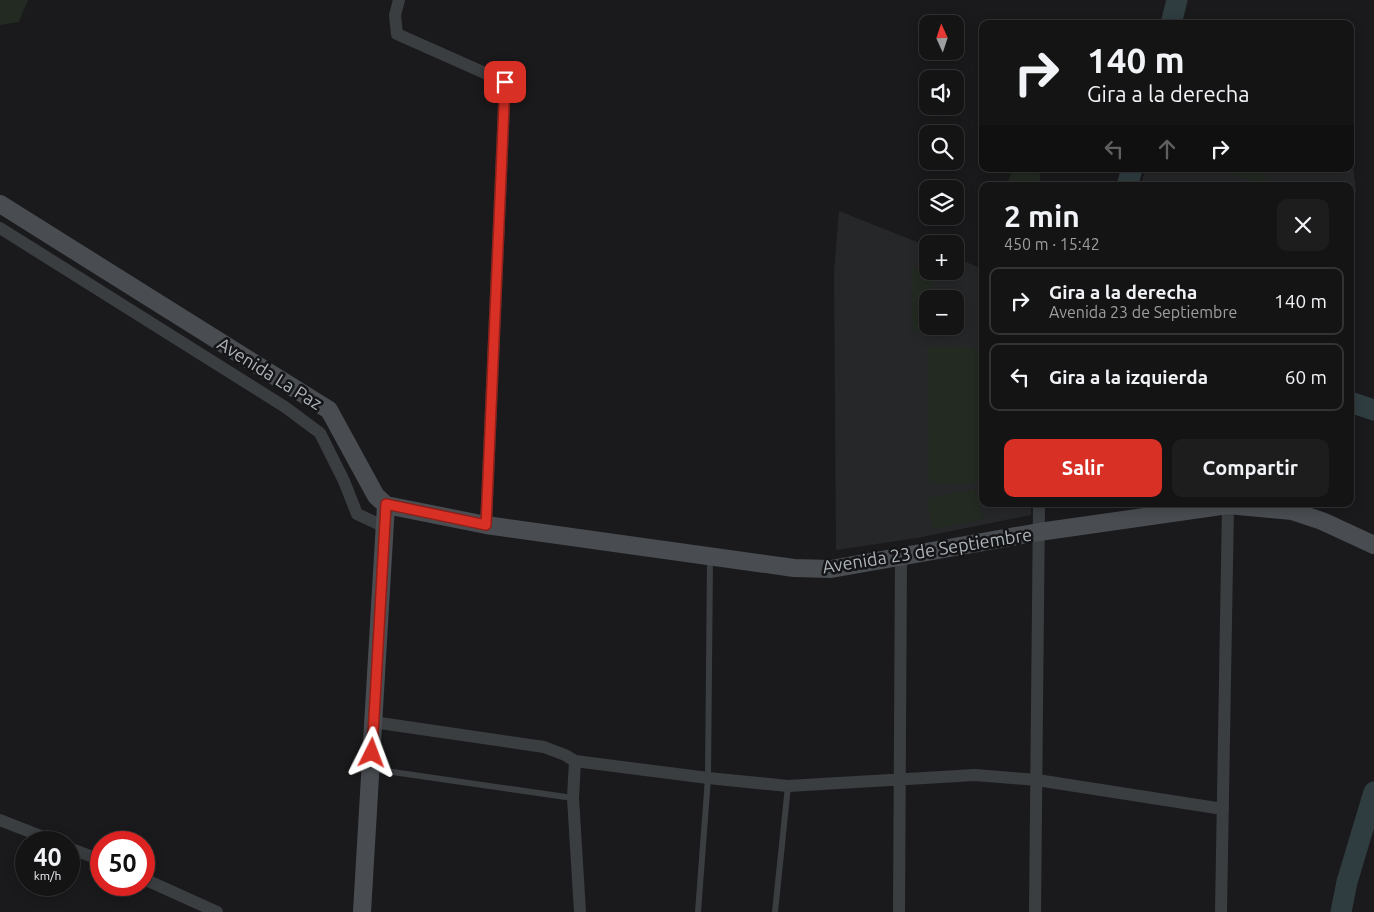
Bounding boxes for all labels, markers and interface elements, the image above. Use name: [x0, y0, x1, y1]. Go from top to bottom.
north arrow: [919, 15, 964, 60]
map controls: [919, 15, 964, 335]
icon: right: [1004, 40, 1069, 105]
text: 140 m: [1087, 40, 1185, 80]
pin: [484, 61, 526, 103]
icon: arrive: [491, 68, 519, 96]
button: sound: [919, 70, 964, 115]
text: Gira a la derecha: [1087, 81, 1250, 106]
button: search: [919, 125, 964, 170]
icon: left: [1100, 135, 1128, 163]
icon: ahead: [1153, 135, 1181, 163]
icon: right: [1206, 135, 1234, 163]
button: layers: [919, 180, 964, 225]
text: 2 min: [1004, 199, 1080, 233]
button: close: [1277, 199, 1329, 251]
button: +: [919, 235, 964, 280]
text: 450 m · 15:42: [1004, 235, 1100, 253]
text: Gira a la derecha: [1049, 281, 1197, 303]
icon: right: [1006, 287, 1034, 315]
button: −: [919, 290, 964, 335]
text: 140 m: [1274, 290, 1327, 312]
text: Avenida 23 de Septiembre: [1049, 303, 1237, 321]
street label: Avenida La Paz: [214, 333, 326, 413]
icon: left: [1006, 363, 1034, 391]
text: Gira a la izquierda: [1049, 366, 1208, 388]
text: 60 m: [1285, 366, 1327, 388]
button: Salir: [1004, 439, 1162, 497]
button: Compartir: [1172, 439, 1329, 497]
street label: Avenida 23 de Septiembre: [821, 524, 1033, 576]
position arrow: [345, 726, 397, 778]
speed limit sign: 50: [90, 831, 155, 896]
text: 40: [33, 843, 62, 871]
text: km/h: [34, 869, 61, 882]

